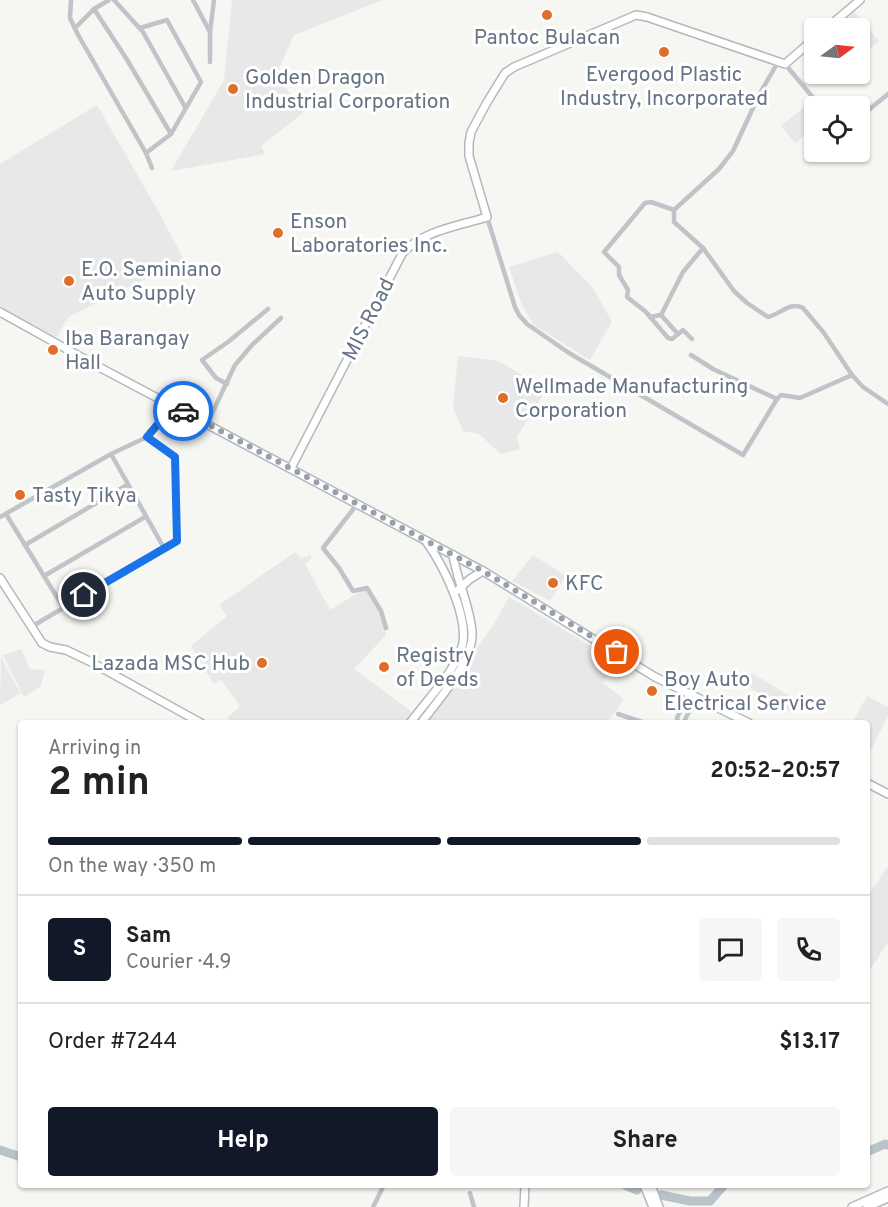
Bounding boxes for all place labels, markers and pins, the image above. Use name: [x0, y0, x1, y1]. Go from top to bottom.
marker: Pantoc Bulacan: [540, 8, 554, 22]
place label: Pantoc Bulacan: [474, 25, 620, 52]
marker: Evergood Plastic Industry, Incorporated: [657, 45, 671, 59]
place label: Evergood Plastic Industry, Incorporated: [560, 62, 768, 113]
place label: Golden Dragon Industrial Corporation: [245, 65, 450, 116]
marker: Golden Dragon Industrial Corporation: [226, 82, 240, 96]
place label: Enson Laboratories Inc.: [290, 209, 447, 260]
marker: Enson Laboratories Inc.: [271, 226, 285, 240]
place label: E.O. Seminiano Auto Supply: [81, 257, 222, 308]
marker: E.O. Seminiano Auto Supply: [62, 274, 76, 288]
place label: Iba Barangay Hall: [65, 326, 190, 377]
marker: Iba Barangay Hall: [46, 343, 60, 357]
place label: Wellmade Manufacturing Corporation: [515, 374, 748, 425]
marker: Wellmade Manufacturing Corporation: [496, 391, 510, 405]
place label: Tasty Tikya: [32, 483, 136, 510]
marker: Tasty Tikya: [13, 488, 27, 502]
pin: [58, 569, 109, 620]
place label: KFC: [565, 571, 604, 598]
marker: KFC: [546, 576, 560, 590]
pin: [591, 626, 642, 677]
place label: Registry of Deeds: [396, 643, 479, 694]
place label: Lazada MSC Hub: [91, 651, 250, 678]
marker: Lazada MSC Hub: [255, 656, 269, 670]
marker: Registry of Deeds: [377, 660, 391, 674]
place label: Boy Auto Electrical Service: [664, 667, 826, 718]
marker: Boy Auto Electrical Service: [645, 684, 659, 698]

